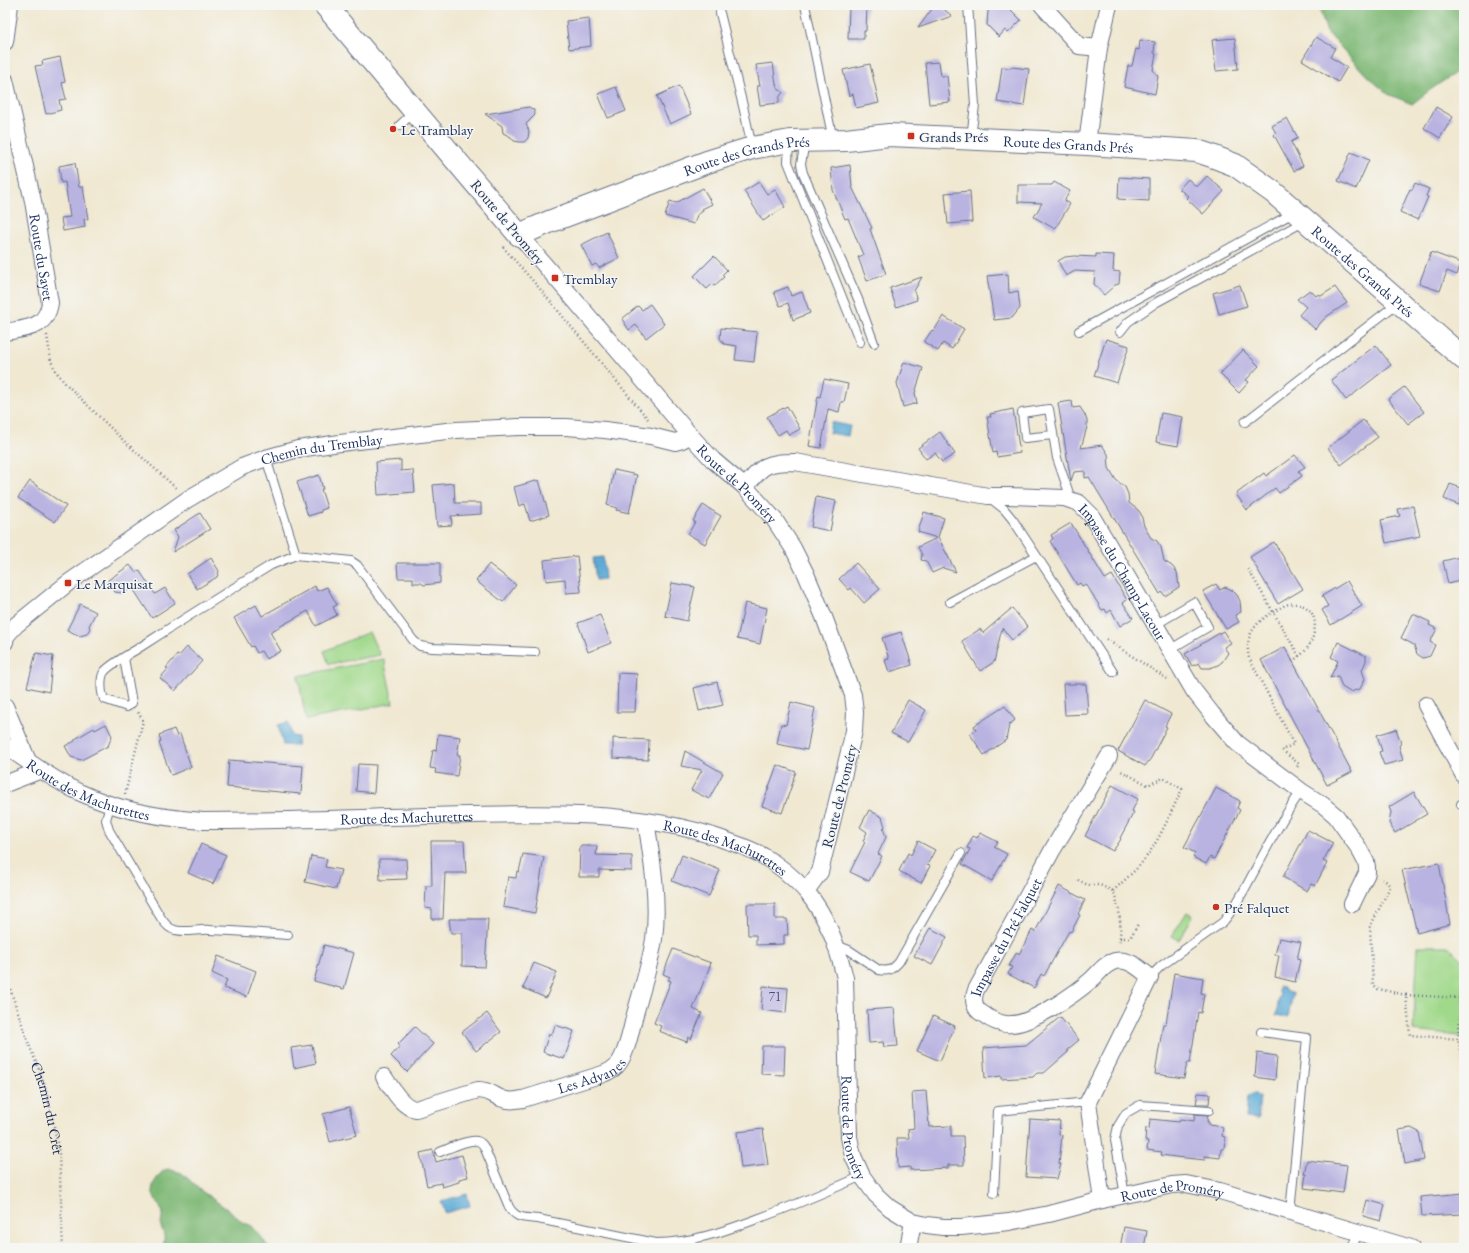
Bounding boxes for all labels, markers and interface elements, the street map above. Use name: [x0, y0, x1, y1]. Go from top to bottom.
place label: Le Tramblay: [401, 120, 474, 139]
marker: Le Tramblay: [388, 124, 398, 134]
place label: Grands Prés: [919, 127, 988, 146]
street label: Route des Grands Prés: [680, 131, 810, 180]
marker: Grands Prés: [906, 131, 916, 141]
street label: Route des Grands Prés: [1003, 131, 1134, 156]
street label: Route de Proméry: [467, 175, 550, 269]
street label: Route du Sayet: [26, 212, 59, 302]
street label: Route des Grands Prés: [1308, 221, 1419, 321]
place label: Tremblay: [563, 269, 618, 288]
marker: Tremblay: [550, 273, 560, 283]
street label: Chemin du Tremblay: [257, 429, 384, 469]
street label: Route de Proméry: [693, 440, 783, 527]
street label: Impasse du Champ-Lacour: [1075, 499, 1171, 643]
place label: Le Marquisat: [76, 574, 153, 593]
marker: Le Marquisat: [63, 578, 73, 588]
street label: Route de Proméry: [817, 742, 861, 850]
street label: Route des Machurettes: [23, 754, 151, 824]
street label: Route des Machurettes: [340, 805, 473, 828]
street label: Route des Machurettes: [662, 814, 792, 879]
street label: Impasse du Pré Falquet: [965, 874, 1045, 998]
place label: Pré Falquet: [1224, 898, 1290, 917]
marker: Pré Falquet: [1211, 902, 1221, 912]
house number: 71: [769, 988, 781, 1005]
street label: Les Adyanes: [555, 1054, 630, 1097]
street label: Chemin du Crêt: [27, 1059, 69, 1156]
street label: Route de Proméry: [838, 1075, 872, 1183]
street label: Route de Proméry: [1119, 1174, 1227, 1205]

